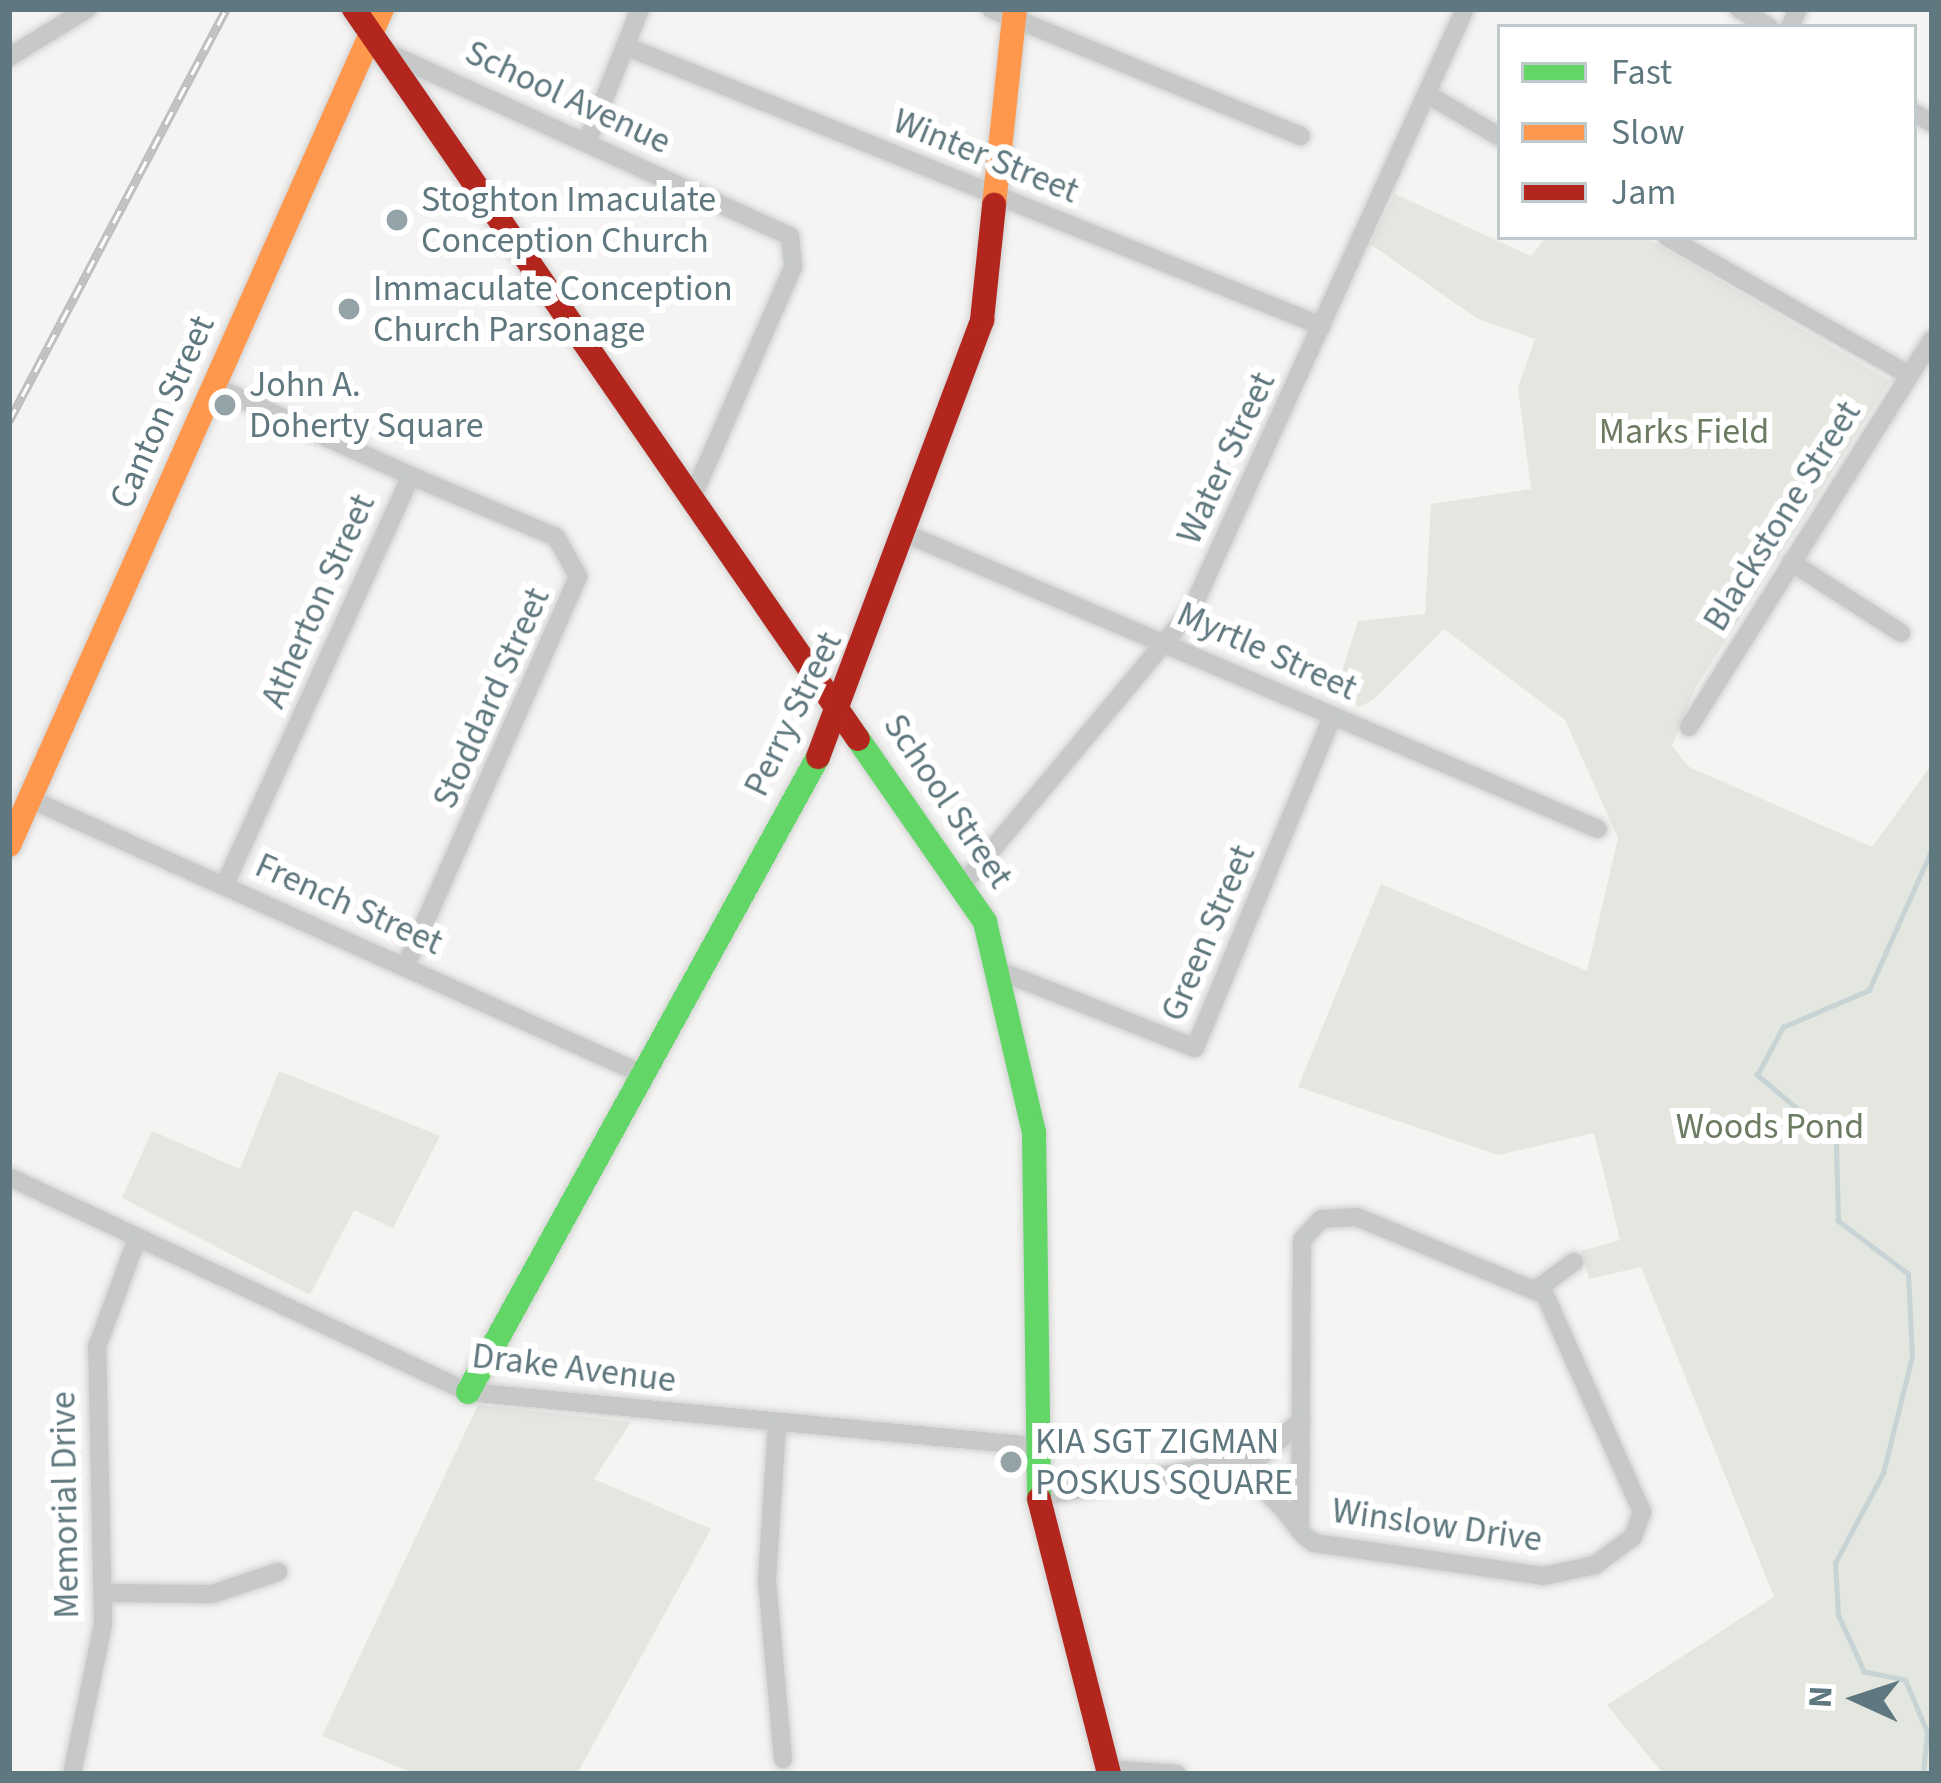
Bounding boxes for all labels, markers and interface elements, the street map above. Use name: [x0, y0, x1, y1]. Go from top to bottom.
legend: [1497, 24, 1917, 240]
street label: School Avenue: [458, 31, 678, 163]
text: Fast: [1611, 47, 1672, 98]
street label: Winter Street: [887, 99, 1085, 213]
text: Slow: [1611, 107, 1685, 158]
text: Jam: [1611, 167, 1676, 218]
place label: Stoghton Imaculate Conception Church: [421, 177, 716, 262]
marker: Stoghton Imaculate Conception Church: [384, 207, 410, 233]
place label: Immaculate Conception Church Parsonage: [373, 266, 733, 351]
marker: Immaculate Conception Church Parsonage: [336, 296, 362, 322]
street label: Canton Street: [100, 309, 224, 515]
place label: John A. Doherty Square: [249, 362, 484, 447]
street label: Water Street: [1167, 365, 1285, 551]
marker: John A. Doherty Square: [212, 392, 238, 418]
street label: Blackstone Street: [1694, 393, 1870, 639]
park label: Marks Field: [1599, 410, 1769, 454]
street label: Atherton Street: [252, 487, 384, 715]
street label: Stoddard Street: [423, 581, 559, 815]
street label: Myrtle Street: [1170, 592, 1364, 710]
street label: Perry Street: [735, 625, 851, 803]
street label: School Street: [874, 706, 1022, 896]
street label: Green Street: [1152, 838, 1264, 1028]
street label: French Street: [249, 844, 449, 964]
park label: Woods Pond: [1676, 1105, 1864, 1149]
street label: Drake Avenue: [470, 1334, 678, 1402]
street label: Memorial Drive: [41, 1391, 89, 1619]
place label: KIA SGT ZIGMAN POSKUS SQUARE: [1035, 1419, 1293, 1504]
marker: KIA SGT ZIGMAN POSKUS SQUARE: [998, 1449, 1024, 1475]
street label: Winslow Drive: [1329, 1489, 1545, 1561]
north arrow: [1797, 1639, 1917, 1759]
text: N: [1797, 1685, 1845, 1709]

